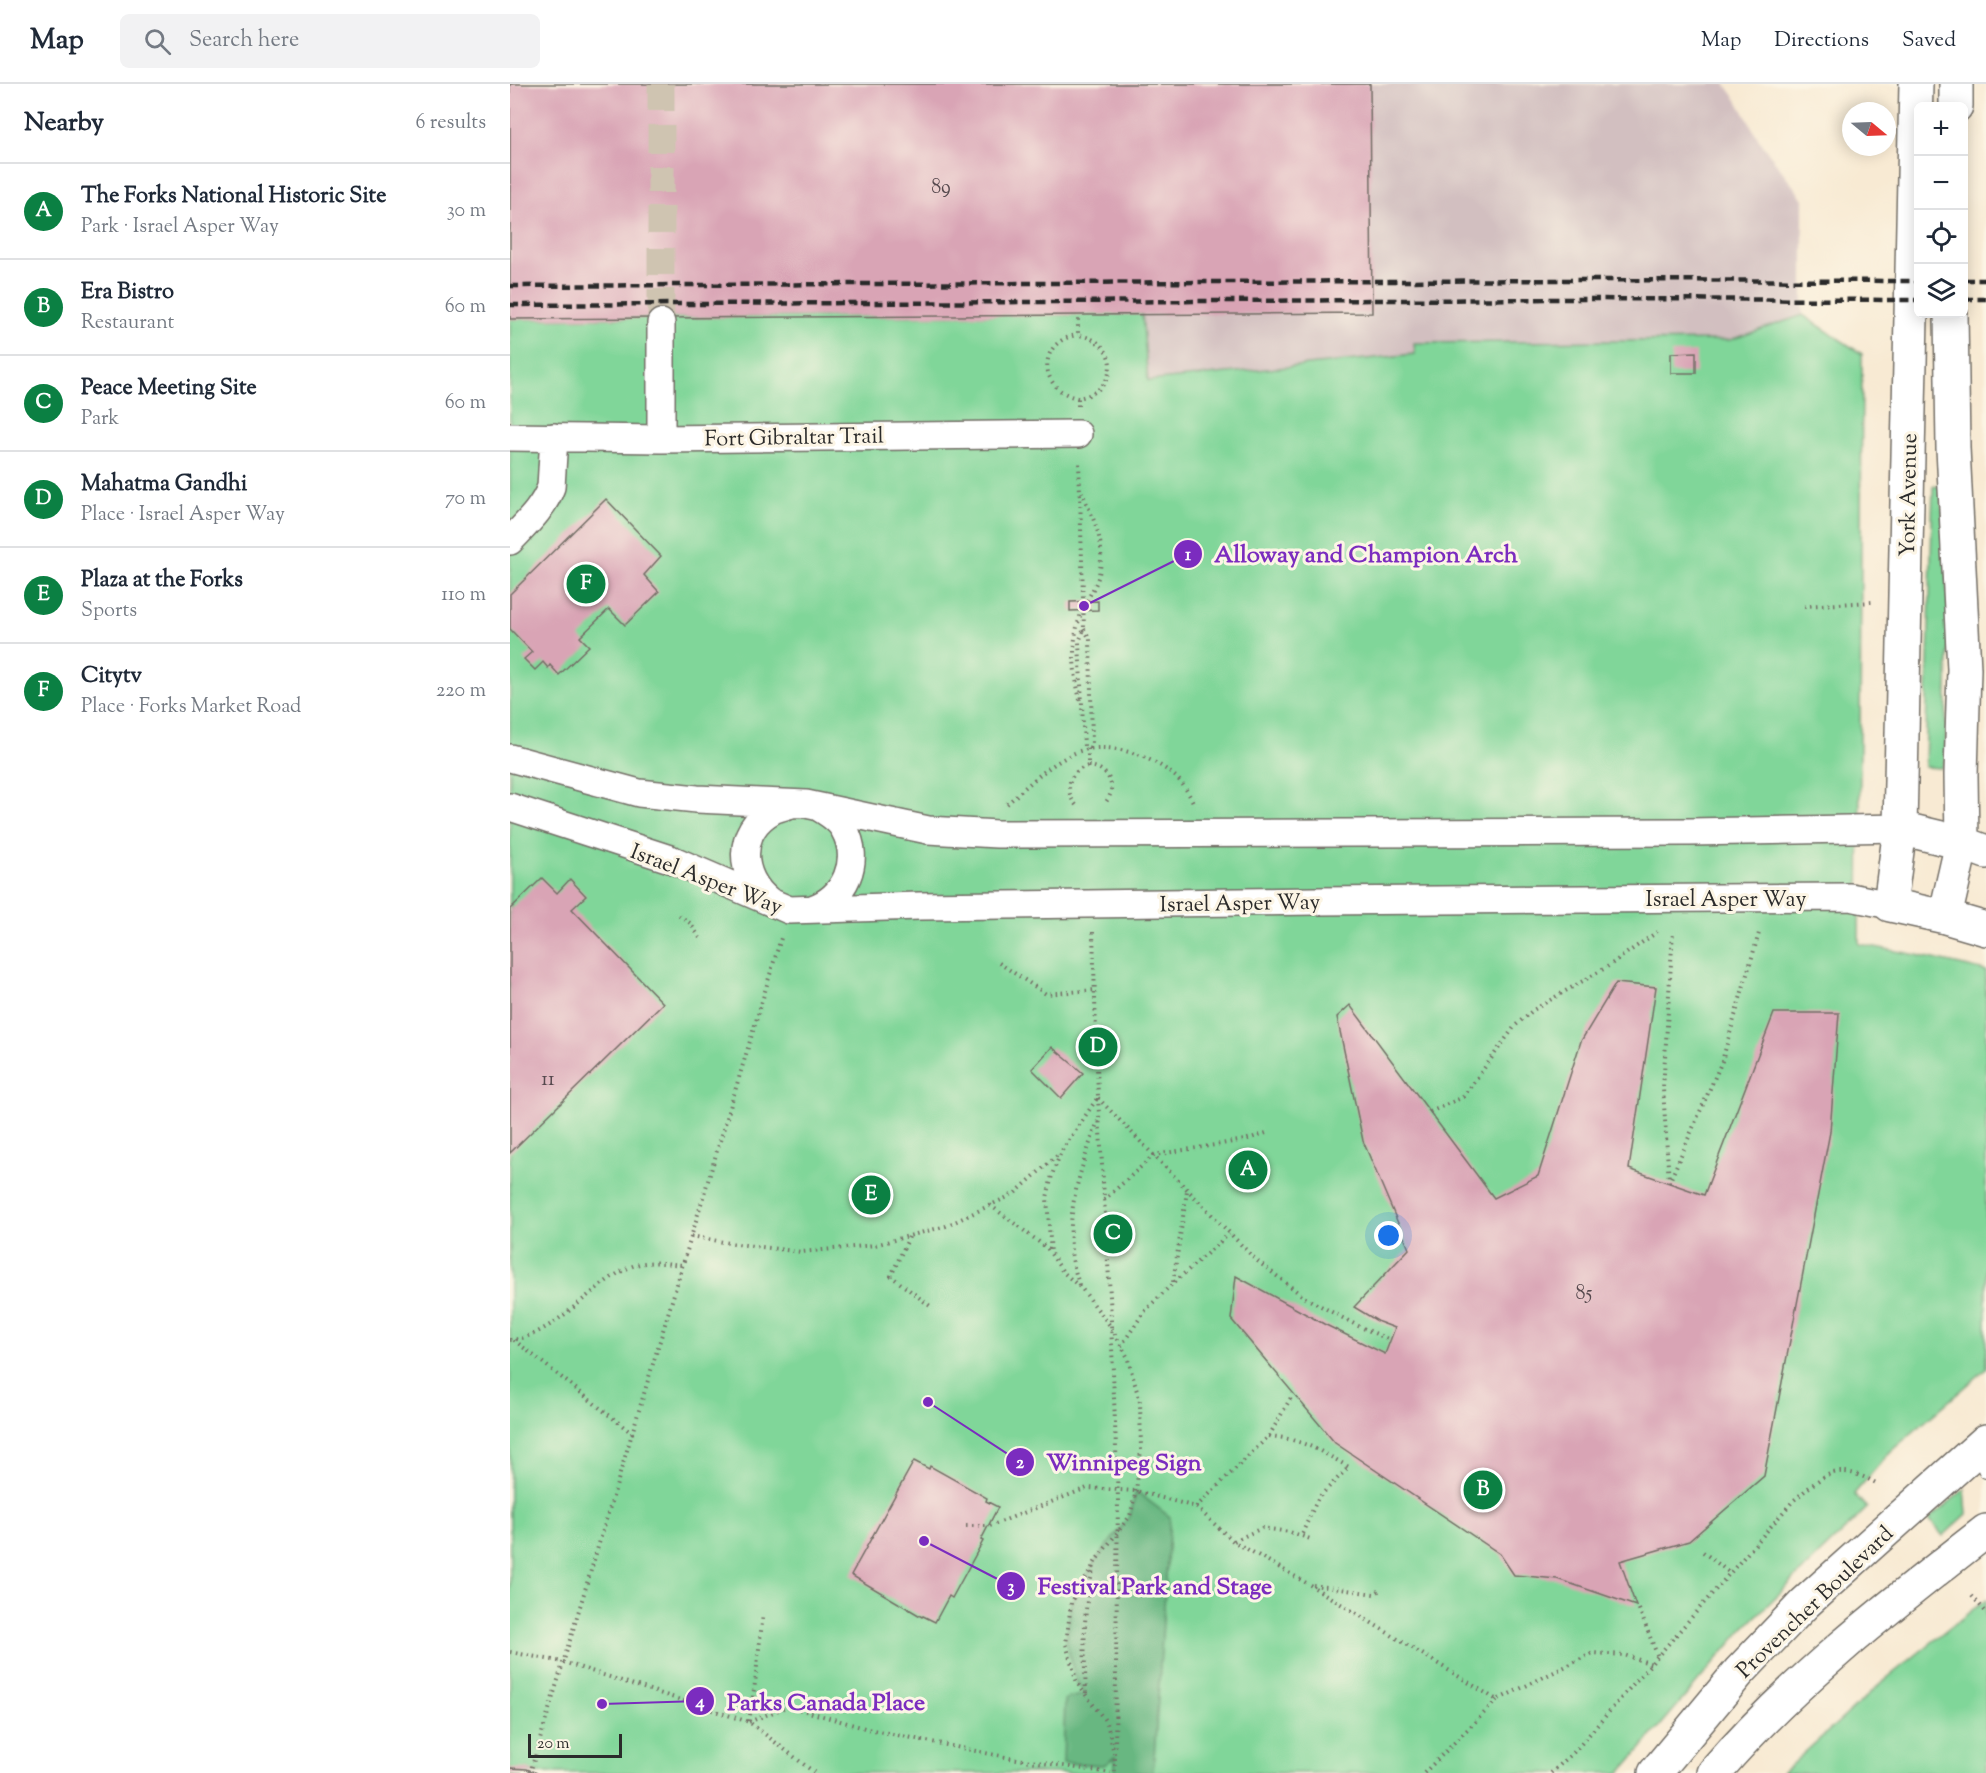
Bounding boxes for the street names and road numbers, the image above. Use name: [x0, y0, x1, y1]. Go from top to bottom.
street label: Fort Gibraltar Trail: [704, 421, 884, 457]
street label: York Avenue: [1893, 433, 1927, 557]
street label: Israel Asper Way: [625, 837, 787, 925]
street label: Israel Asper Way: [1646, 885, 1806, 917]
street label: Israel Asper Way: [1159, 888, 1321, 922]
street label: Provencher Boulevard: [1730, 1519, 1902, 1687]

